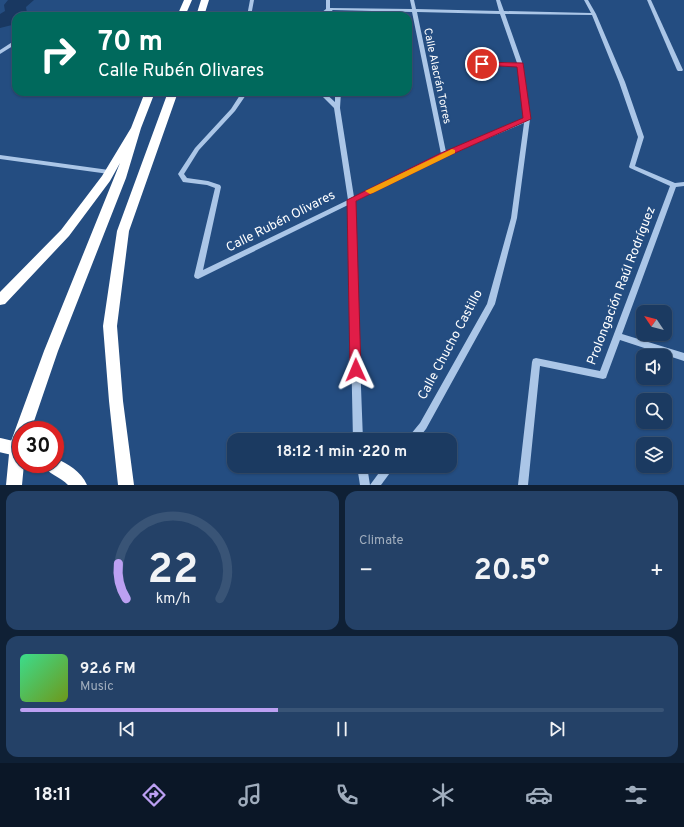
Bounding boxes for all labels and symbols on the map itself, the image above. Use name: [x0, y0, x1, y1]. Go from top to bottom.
street label: Calle Alacrán Torres: [420, 27, 454, 125]
pin: [465, 47, 499, 81]
street label: Calle Rubén Olivares: [224, 188, 338, 256]
street label: Prolongación Raúl Rodríguez: [584, 204, 660, 368]
street label: Calle Chucho Castillo: [415, 287, 487, 403]
north arrow: [636, 305, 672, 341]
position arrow: [335, 349, 377, 391]
speed limit sign: 30: [12, 421, 64, 473]

